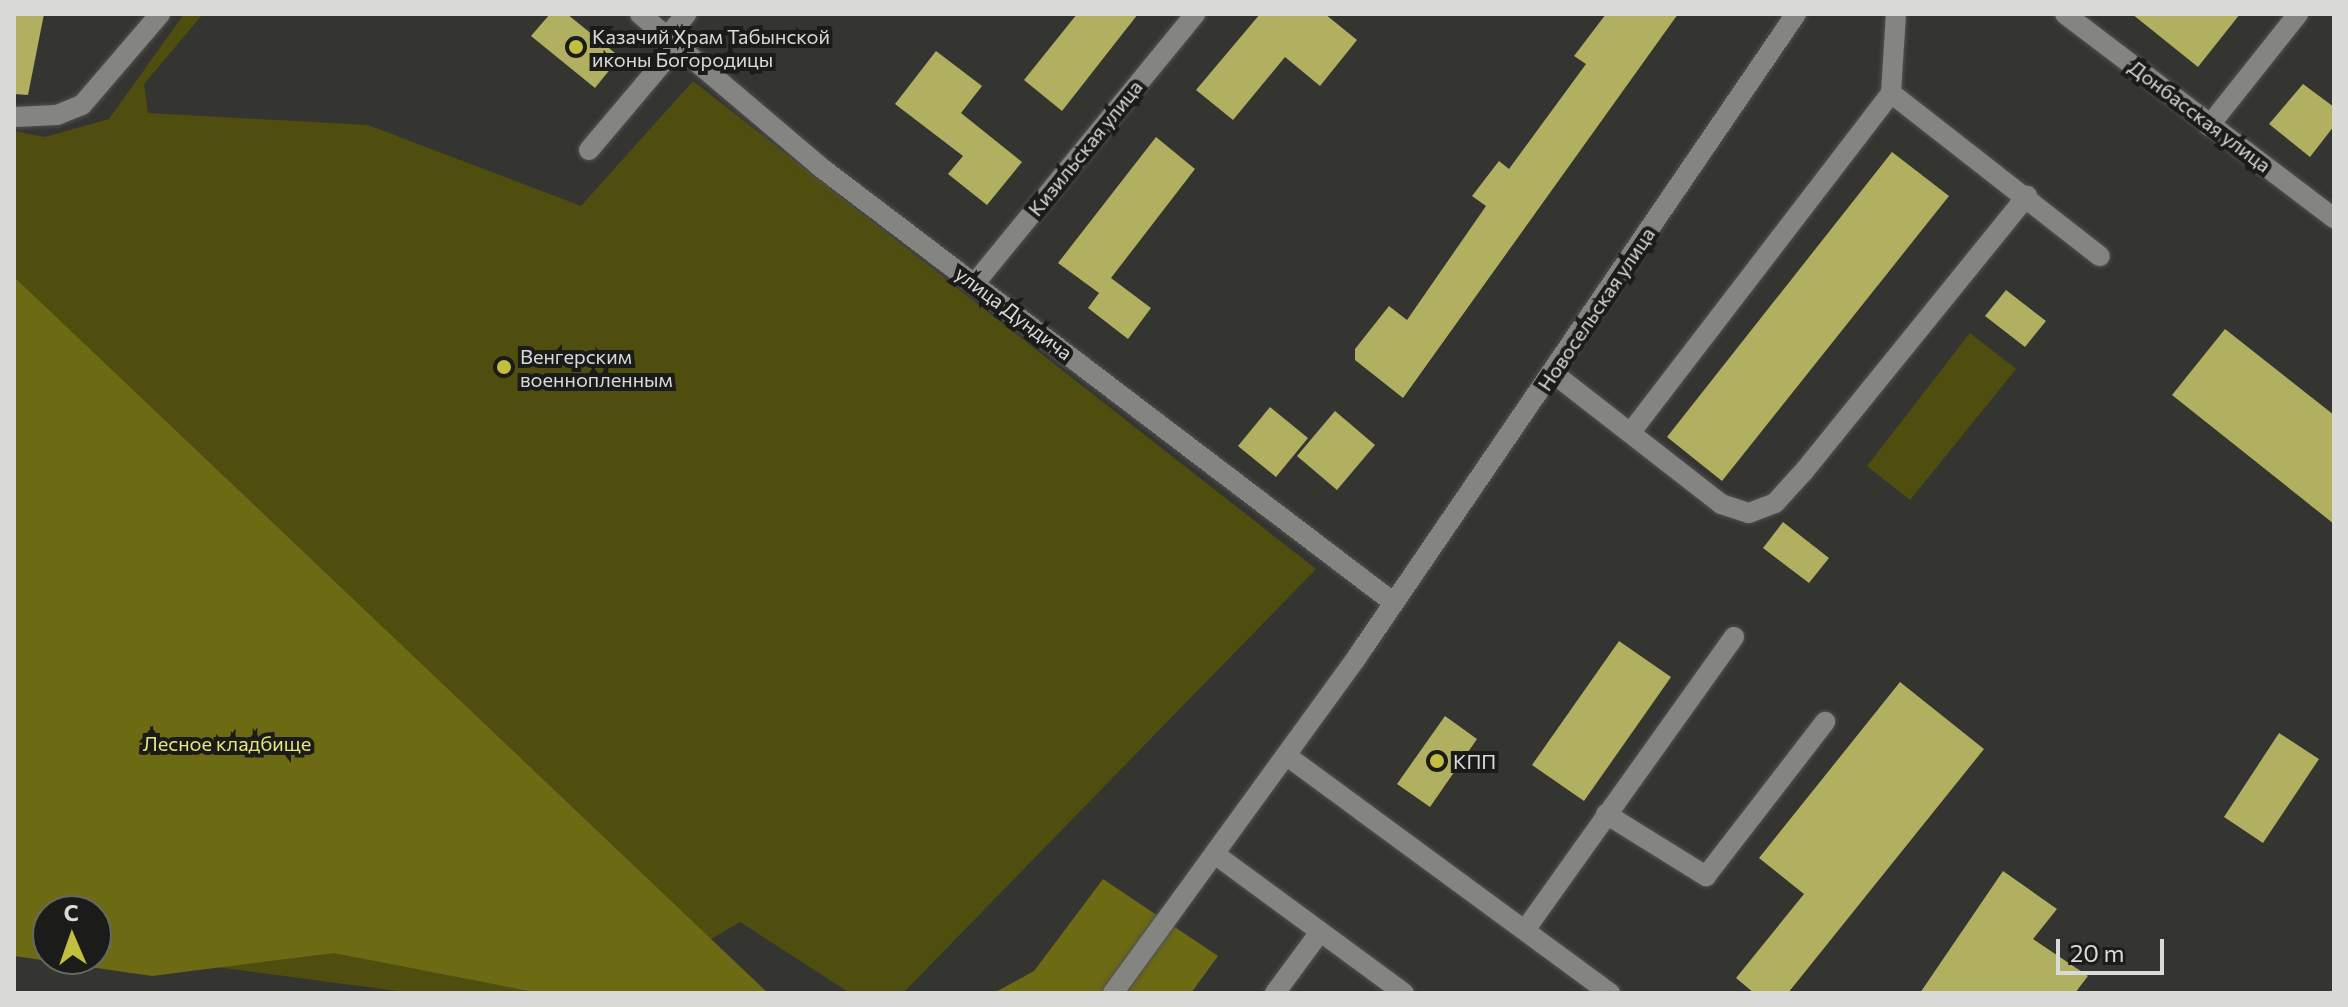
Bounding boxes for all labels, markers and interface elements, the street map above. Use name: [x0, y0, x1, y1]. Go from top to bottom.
place label: Казачий Храм Табынской иконы Богородицы: [592, 24, 830, 71]
marker: Казачий Храм Табынской иконы Богородицы: [567, 38, 585, 56]
street label: Донбасская улица: [2124, 55, 2276, 177]
street label: Кизильская улица: [1023, 75, 1147, 221]
street label: Новосельская улица: [1532, 223, 1660, 395]
street label: улица Дундича: [951, 261, 1077, 365]
place label: Венгерским военнопленным: [520, 344, 673, 391]
marker: Венгерским военнопленным: [495, 358, 513, 376]
park label: Лесное кладбище: [143, 731, 311, 755]
place label: КПП: [1453, 749, 1496, 773]
marker: КПП: [1428, 752, 1446, 770]
north arrow: [32, 895, 112, 975]
text: С: [63, 899, 79, 926]
scale bar: [2060, 923, 2168, 973]
text: 20 m: [2070, 938, 2124, 967]

